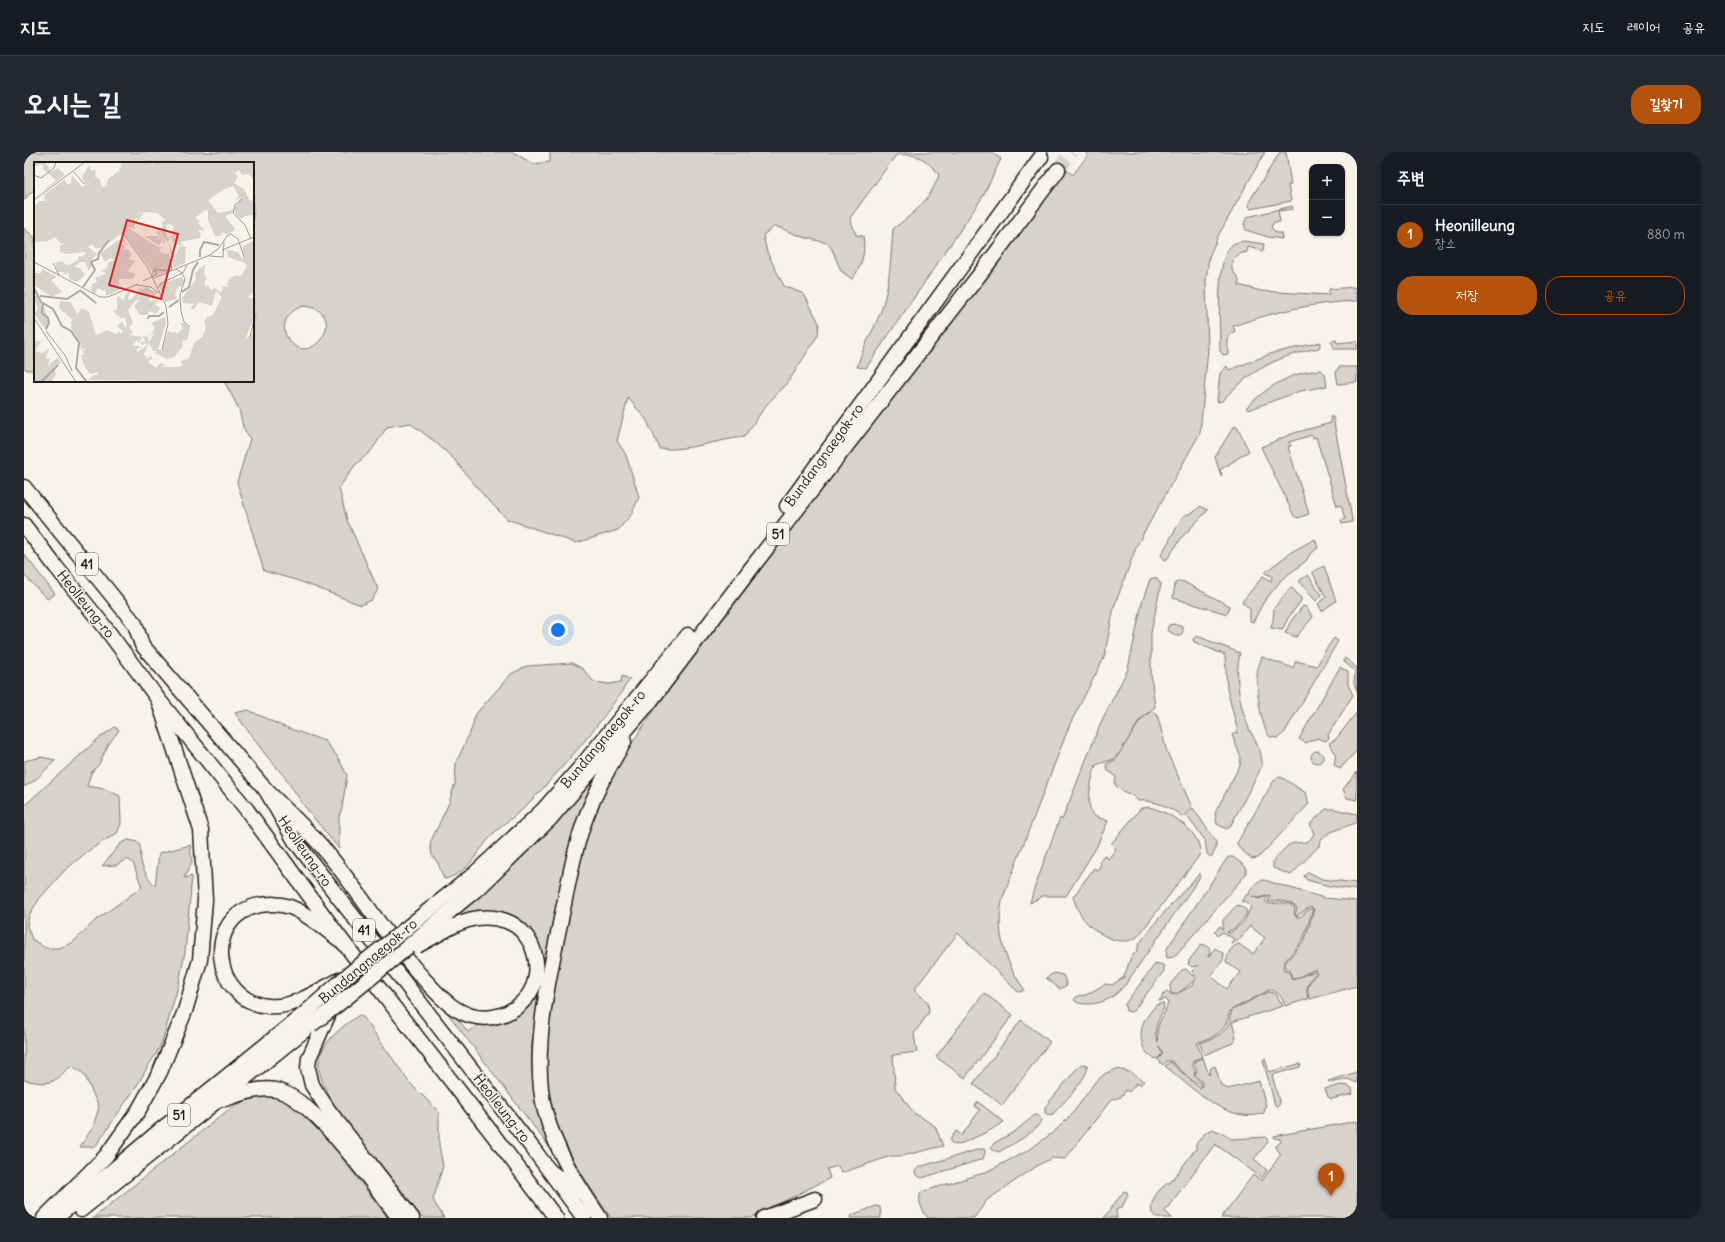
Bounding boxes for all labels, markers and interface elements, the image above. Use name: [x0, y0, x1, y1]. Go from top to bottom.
text: 지도: [20, 15, 51, 39]
text: 지도: [1582, 18, 1605, 36]
text: 레이어: [1627, 18, 1660, 36]
text: 공유: [1682, 18, 1705, 36]
text: 오시는 길: [24, 85, 121, 121]
button: 길찾기: [1631, 85, 1701, 124]
inset map: [34, 162, 254, 382]
map controls: [1309, 164, 1345, 236]
button: +: [1309, 164, 1345, 200]
text: 주변: [1397, 167, 1424, 189]
button: −: [1309, 200, 1345, 236]
text: Heonilleung: [1435, 216, 1515, 235]
text: 1: [1407, 226, 1413, 243]
text: 880 m: [1647, 226, 1685, 243]
text: 장소: [1435, 235, 1456, 252]
button: 저장: [1397, 276, 1537, 315]
button: 공유: [1545, 276, 1685, 315]
street label: Bundangnaegok-ro: [781, 400, 868, 510]
road number: 51: [767, 523, 789, 545]
road number: 41: [76, 553, 98, 575]
street label: Heolleung-ro: [53, 566, 119, 642]
your location: [548, 620, 568, 640]
street label: Bundangnaegok-ro: [557, 686, 650, 792]
street label: Heolleung-ro: [274, 812, 336, 890]
street label: Bundangnaegok-ro: [315, 914, 421, 1007]
road number: 41: [353, 919, 375, 941]
street label: Heolleung-ro: [470, 1070, 535, 1146]
road number: 51: [168, 1104, 190, 1126]
pin: 1: [1318, 1163, 1344, 1196]

